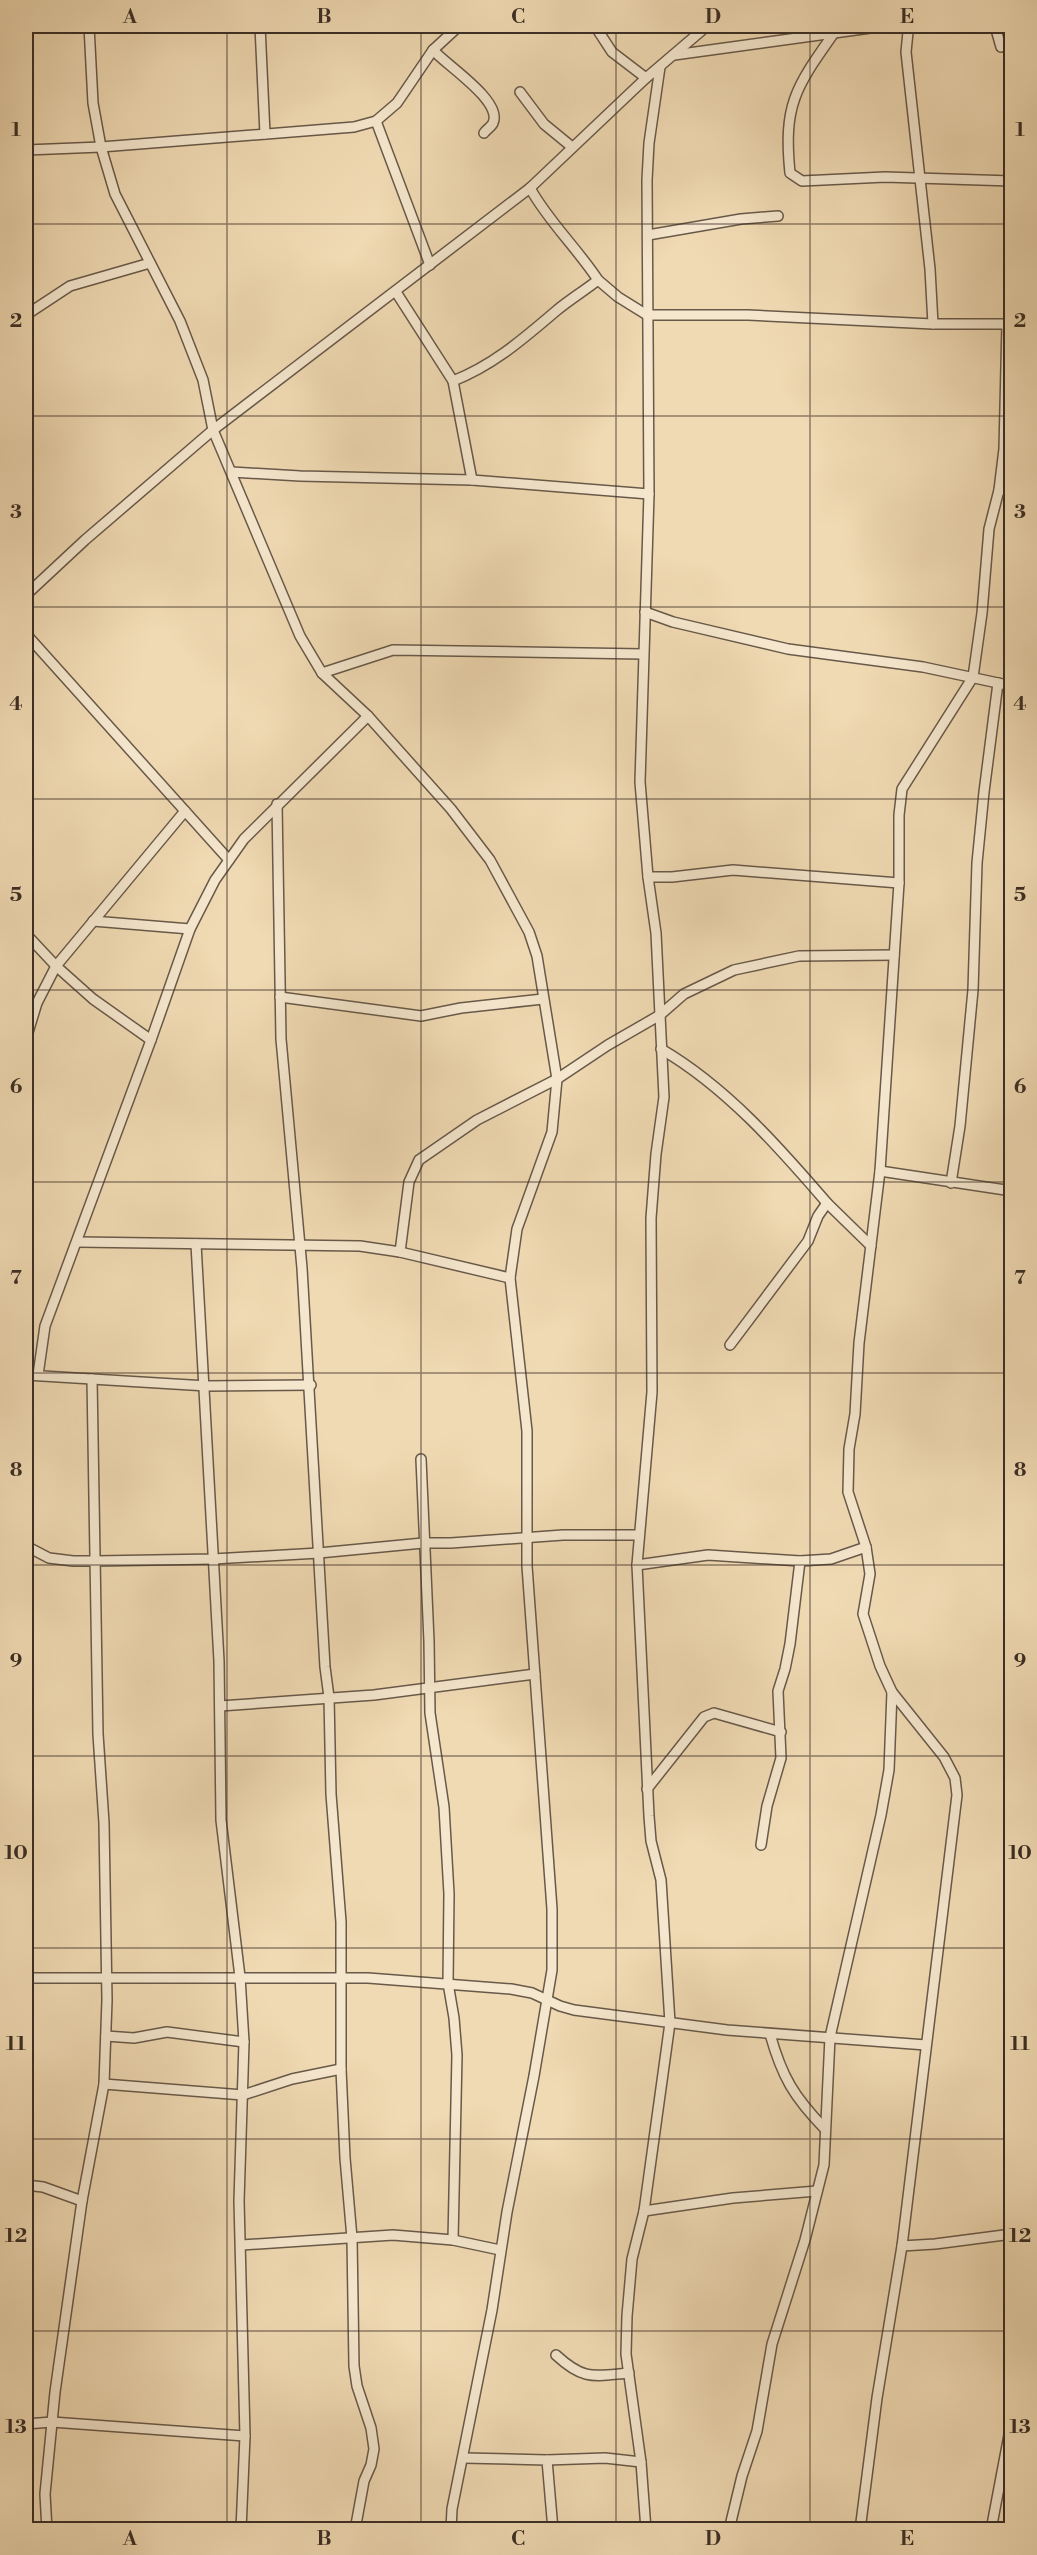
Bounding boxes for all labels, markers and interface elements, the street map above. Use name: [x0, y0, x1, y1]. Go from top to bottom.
text: A: [122, 5, 138, 30]
text: B: [316, 5, 332, 30]
text: C: [511, 5, 525, 30]
text: D: [705, 5, 721, 30]
text: E: [900, 5, 914, 30]
text: 1: [11, 118, 21, 143]
text: 1: [1015, 118, 1025, 143]
text: 2: [10, 309, 22, 334]
text: 2: [1014, 309, 1026, 334]
text: 3: [10, 500, 22, 525]
text: 3: [1014, 500, 1026, 525]
text: 4: [9, 692, 23, 717]
text: 4: [1013, 692, 1027, 717]
text: 5: [10, 883, 22, 908]
text: 5: [1014, 883, 1026, 908]
text: 6: [10, 1075, 23, 1100]
text: 6: [1014, 1075, 1027, 1100]
text: 7: [10, 1266, 22, 1291]
text: 7: [1014, 1266, 1026, 1291]
text: 8: [10, 1458, 23, 1483]
text: 8: [1014, 1458, 1027, 1483]
text: 9: [10, 1649, 22, 1674]
text: 9: [1014, 1649, 1026, 1674]
text: 10: [4, 1841, 28, 1866]
text: 10: [1008, 1841, 1032, 1866]
text: 11: [6, 2032, 26, 2057]
text: 11: [1010, 2032, 1030, 2057]
text: 12: [5, 2224, 27, 2249]
text: 12: [1009, 2224, 1031, 2249]
text: 13: [5, 2415, 27, 2440]
text: 13: [1009, 2415, 1031, 2440]
text: A: [122, 2527, 138, 2552]
text: B: [316, 2527, 332, 2552]
text: C: [511, 2527, 525, 2552]
text: D: [705, 2527, 721, 2552]
text: E: [900, 2527, 914, 2552]

